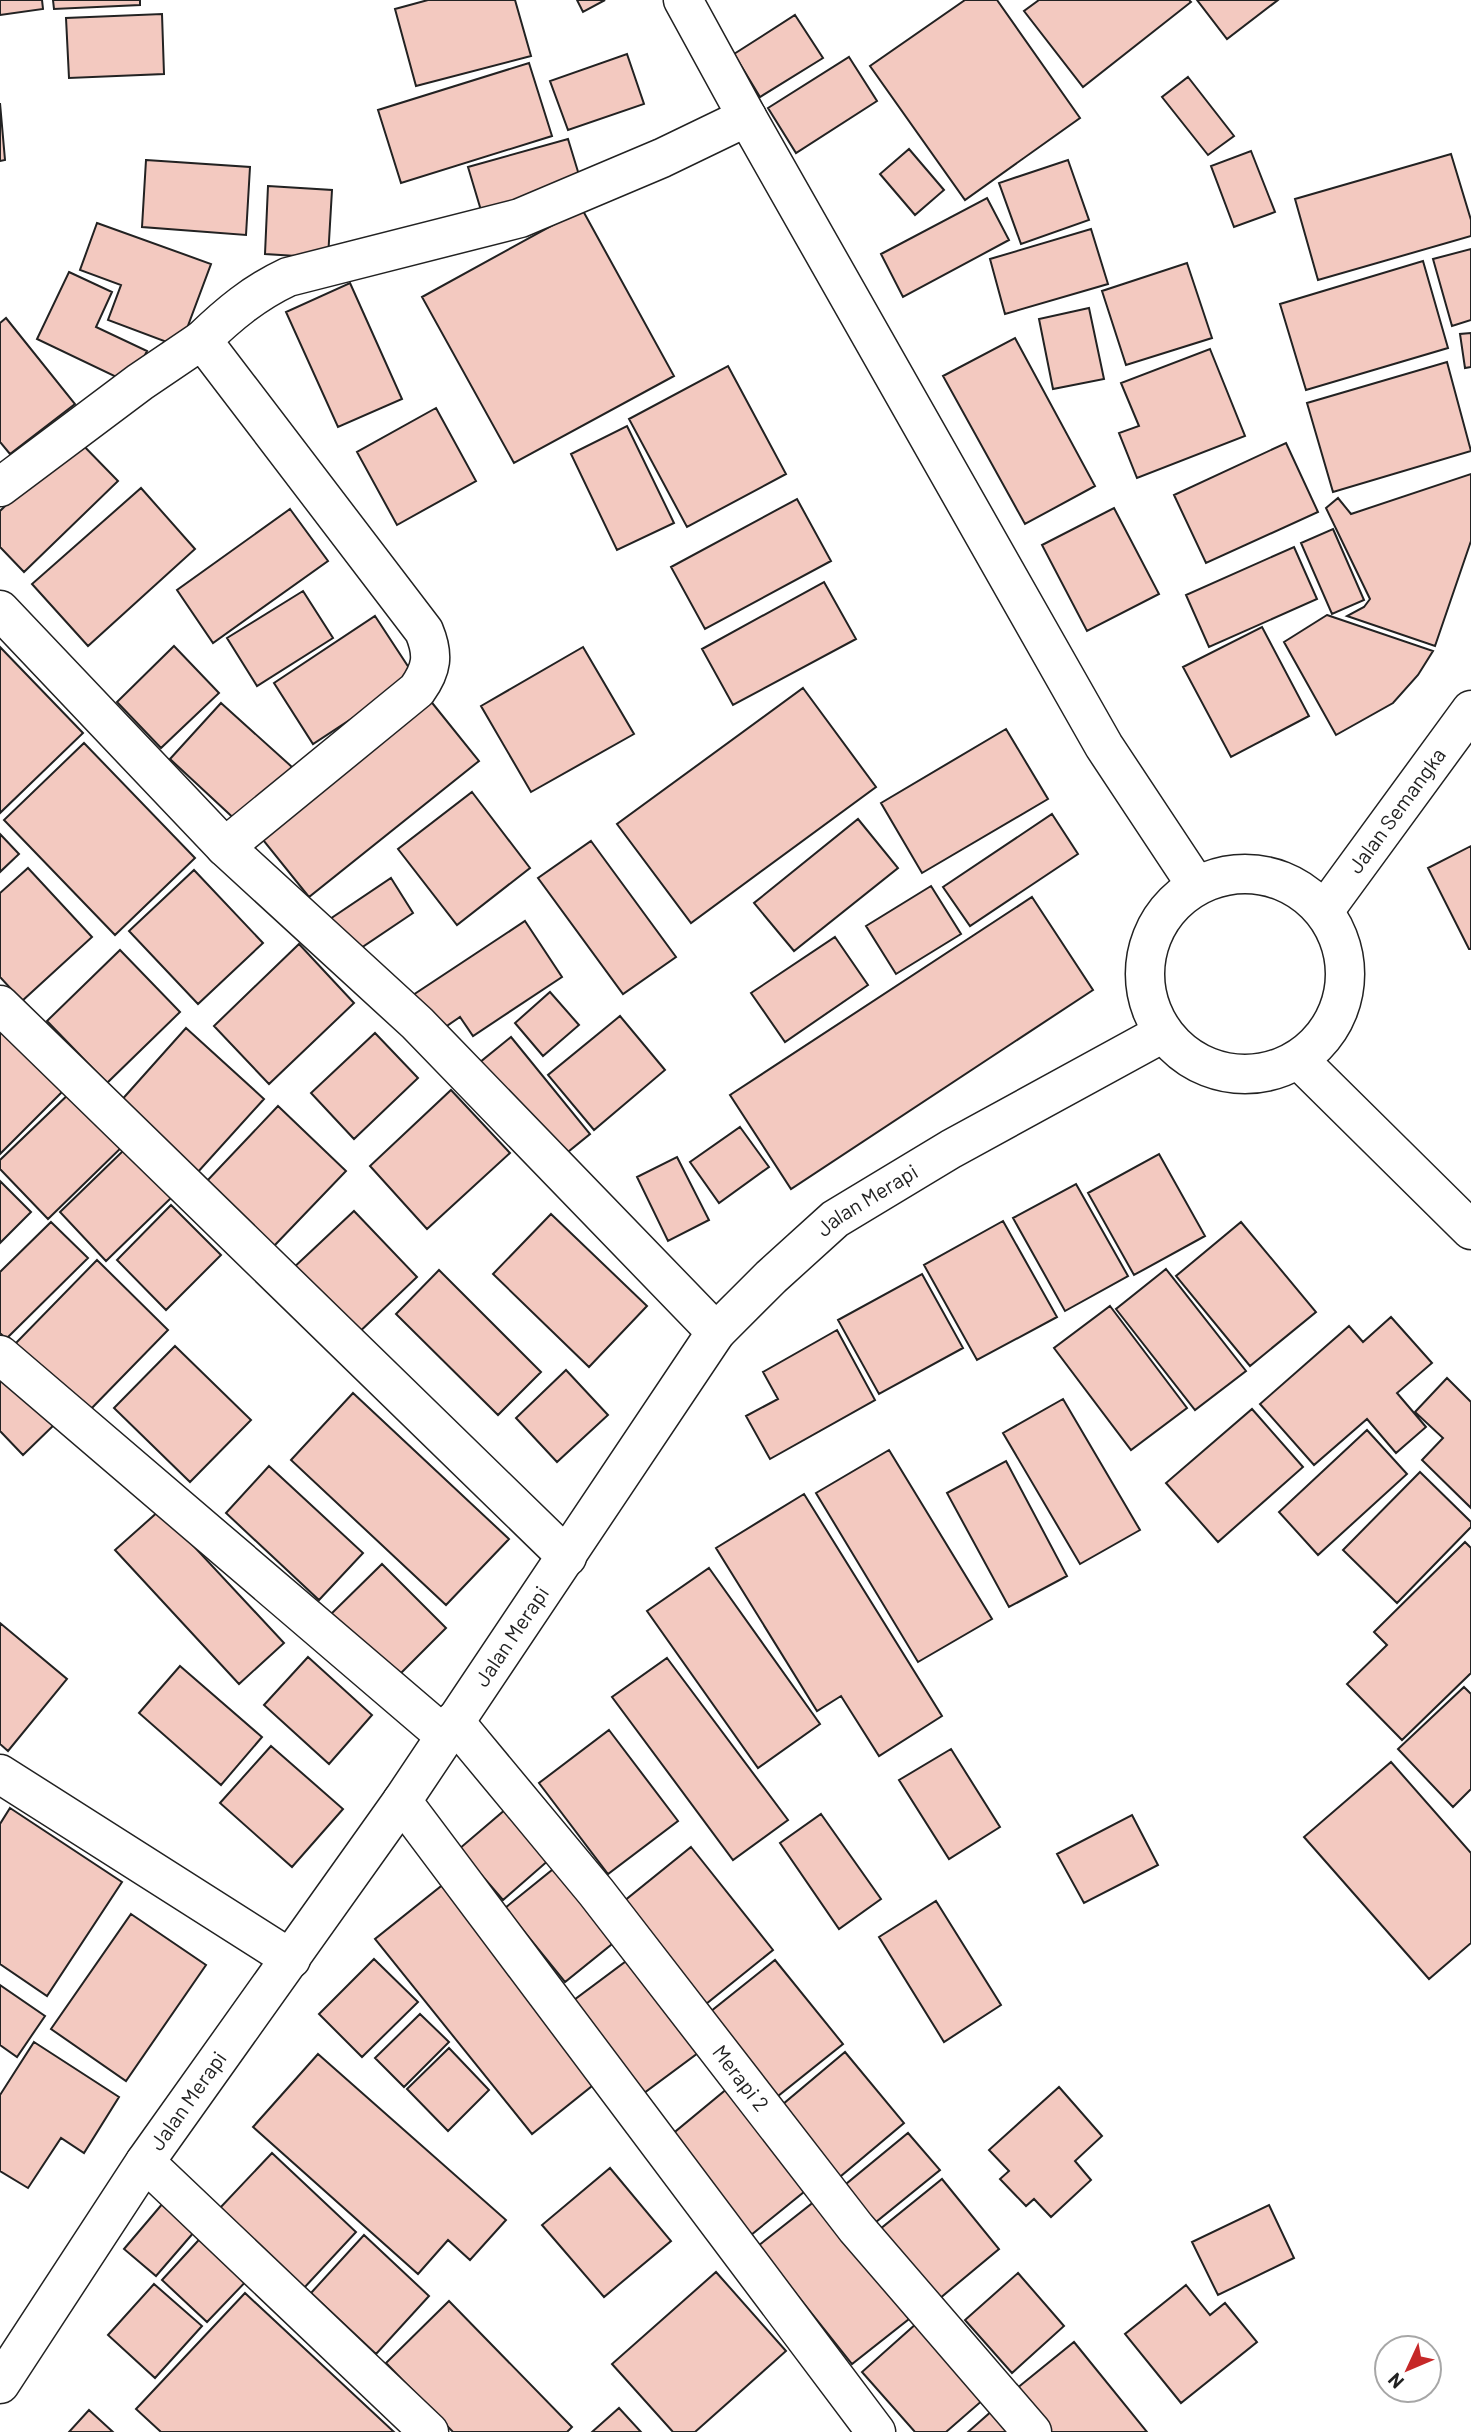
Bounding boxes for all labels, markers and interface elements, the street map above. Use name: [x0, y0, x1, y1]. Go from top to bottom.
street label: Jalan Semangka: [1342, 742, 1450, 878]
street label: Jalan Merapi: [810, 1158, 922, 1241]
street label: Jalan Merapi: [468, 1581, 553, 1691]
street label: Merapi 2: [708, 2039, 775, 2116]
street label: Jalan Merapi: [144, 2046, 231, 2154]
north arrow: [1373, 2334, 1443, 2404]
text: N: [1383, 2369, 1408, 2394]

